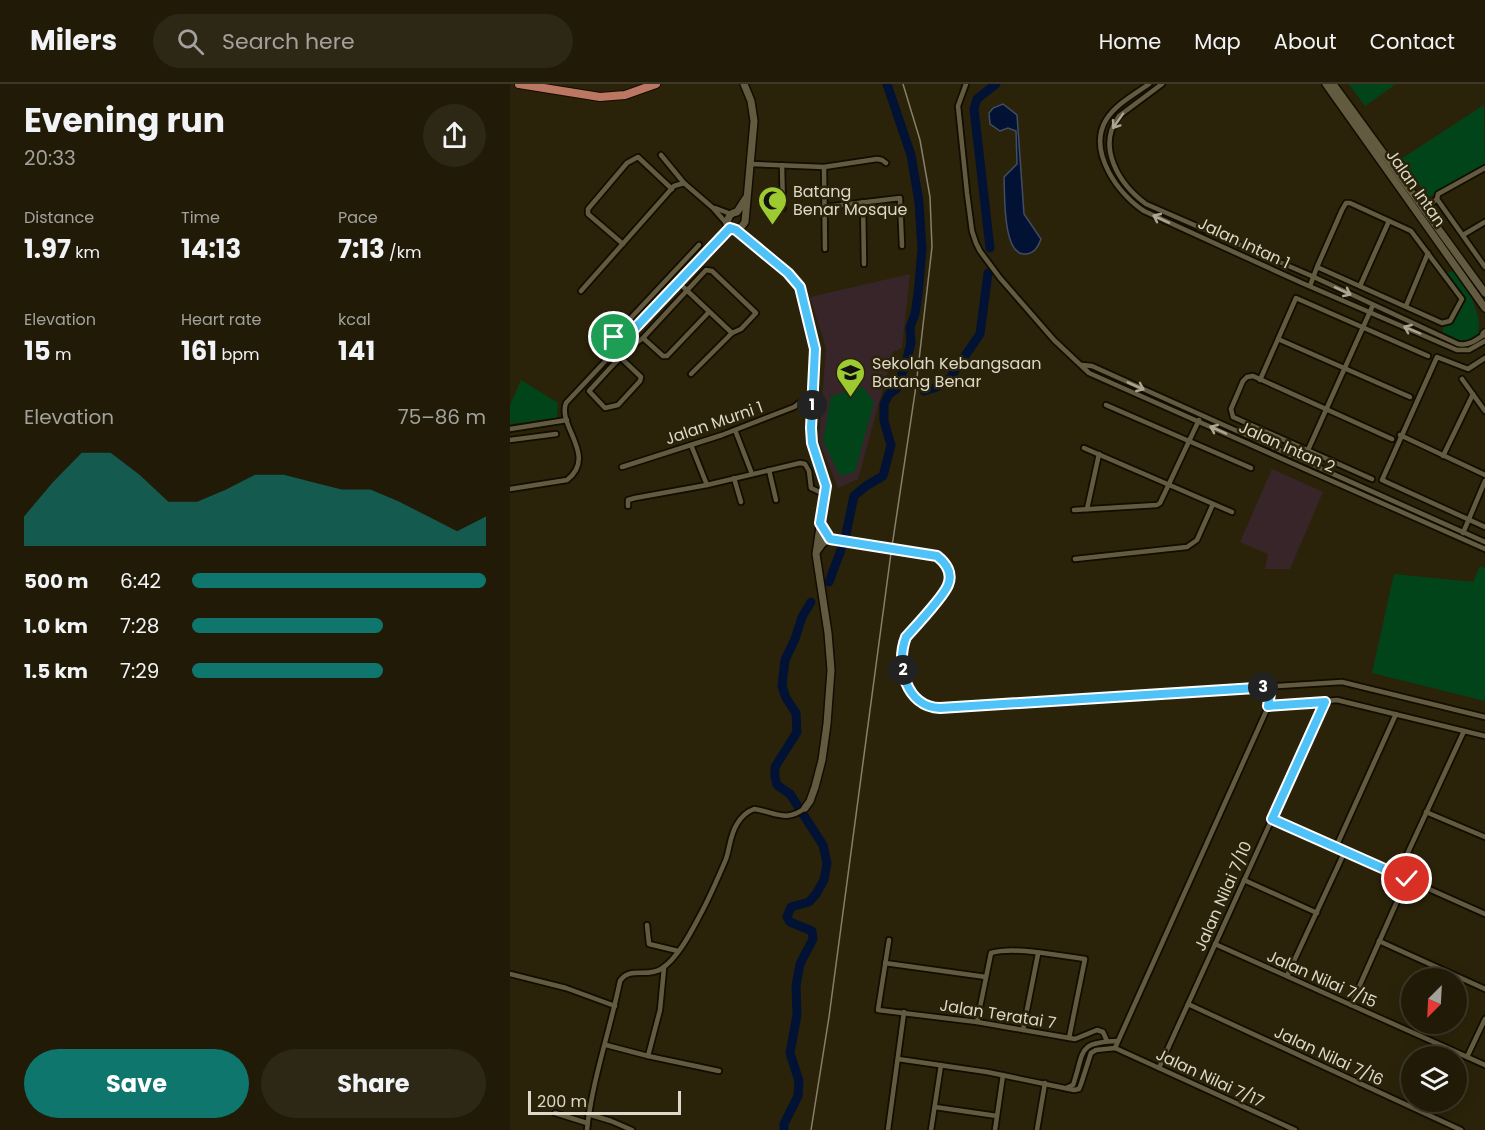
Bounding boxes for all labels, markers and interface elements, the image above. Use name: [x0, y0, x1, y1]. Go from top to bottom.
search box: [153, 14, 573, 68]
text: Milers: [30, 21, 117, 60]
icon: search: [174, 25, 207, 58]
text: Search here: [222, 26, 355, 57]
text: Home: [1099, 27, 1161, 56]
text: Map: [1194, 27, 1241, 56]
text: About: [1274, 27, 1337, 56]
text: Contact: [1370, 27, 1455, 56]
text: Evening run: [24, 97, 225, 144]
button: share: [423, 104, 486, 167]
one-way arrow: [1112, 112, 1124, 128]
text: 20:33: [24, 144, 76, 172]
street label: Jalan Intan: [1381, 145, 1451, 231]
place label: Batang Benar Mosque: [793, 180, 907, 221]
mosque icon: Batang Benar Mosque: [756, 184, 788, 226]
text: Distance: [24, 206, 94, 229]
text: Time: [181, 206, 220, 229]
text: Pace: [338, 206, 378, 229]
one-way arrow: [1153, 212, 1171, 224]
street label: Jalan Intan 1: [1194, 212, 1294, 274]
text: 1.97: [24, 231, 71, 267]
text: 14:13: [181, 231, 241, 267]
text: 7:13: [338, 231, 385, 267]
text: km: [71, 241, 100, 264]
text: /km: [385, 241, 421, 264]
one-way arrow: [1334, 285, 1352, 297]
text: Elevation: [24, 308, 96, 331]
text: Heart rate: [181, 308, 261, 331]
text: kcal: [338, 308, 371, 331]
pin: [588, 311, 639, 362]
icon: arrive: [597, 320, 630, 353]
one-way arrow: [1403, 324, 1421, 335]
text: 15: [24, 333, 51, 369]
text: 161: [181, 333, 217, 369]
text: 141: [338, 333, 375, 369]
text: m: [51, 343, 71, 366]
text: bpm: [217, 343, 260, 366]
place label: Sekolah Kebangsaan Batang Benar: [872, 352, 1041, 393]
school or university icon: Sekolah Kebangsaan Batang Benar: [835, 356, 867, 398]
one-way arrow: [1127, 381, 1145, 392]
pin: 1: [797, 390, 827, 420]
text: 1: [809, 393, 815, 416]
street label: Jalan Murni 1: [662, 396, 766, 450]
text: Elevation: [24, 403, 114, 431]
text: 75–86 m: [398, 403, 486, 431]
street label: Jalan Intan 2: [1235, 416, 1339, 478]
one-way arrow: [1209, 423, 1227, 434]
text: 500 m: [24, 567, 89, 595]
text: 6:42: [120, 567, 161, 595]
text: 1.0 km: [24, 612, 88, 640]
text: 7:28: [120, 612, 159, 640]
pin: 2: [888, 655, 918, 685]
text: 1.5 km: [24, 657, 88, 685]
text: 7:29: [120, 657, 159, 685]
text: 2: [898, 658, 908, 681]
pin: 3: [1248, 672, 1278, 702]
text: 3: [1258, 675, 1268, 698]
street label: Jalan Nilai 7/10: [1188, 837, 1258, 955]
pin: [1381, 853, 1432, 904]
icon: check: [1390, 862, 1423, 895]
street label: Jalan Nilai 7/15: [1263, 944, 1381, 1014]
north arrow: [1401, 968, 1467, 1034]
map controls: [1401, 968, 1467, 1112]
street label: Jalan Teratai 7: [938, 993, 1058, 1035]
street label: Jalan Nilai 7/16: [1271, 1021, 1387, 1091]
street label: Jalan Nilai 7/17: [1152, 1043, 1268, 1113]
button: layers: [1401, 1046, 1467, 1112]
button: Save: [24, 1049, 249, 1118]
button: Share: [261, 1049, 486, 1118]
scale bar: [528, 1088, 681, 1116]
text: 200 m: [537, 1090, 587, 1113]

